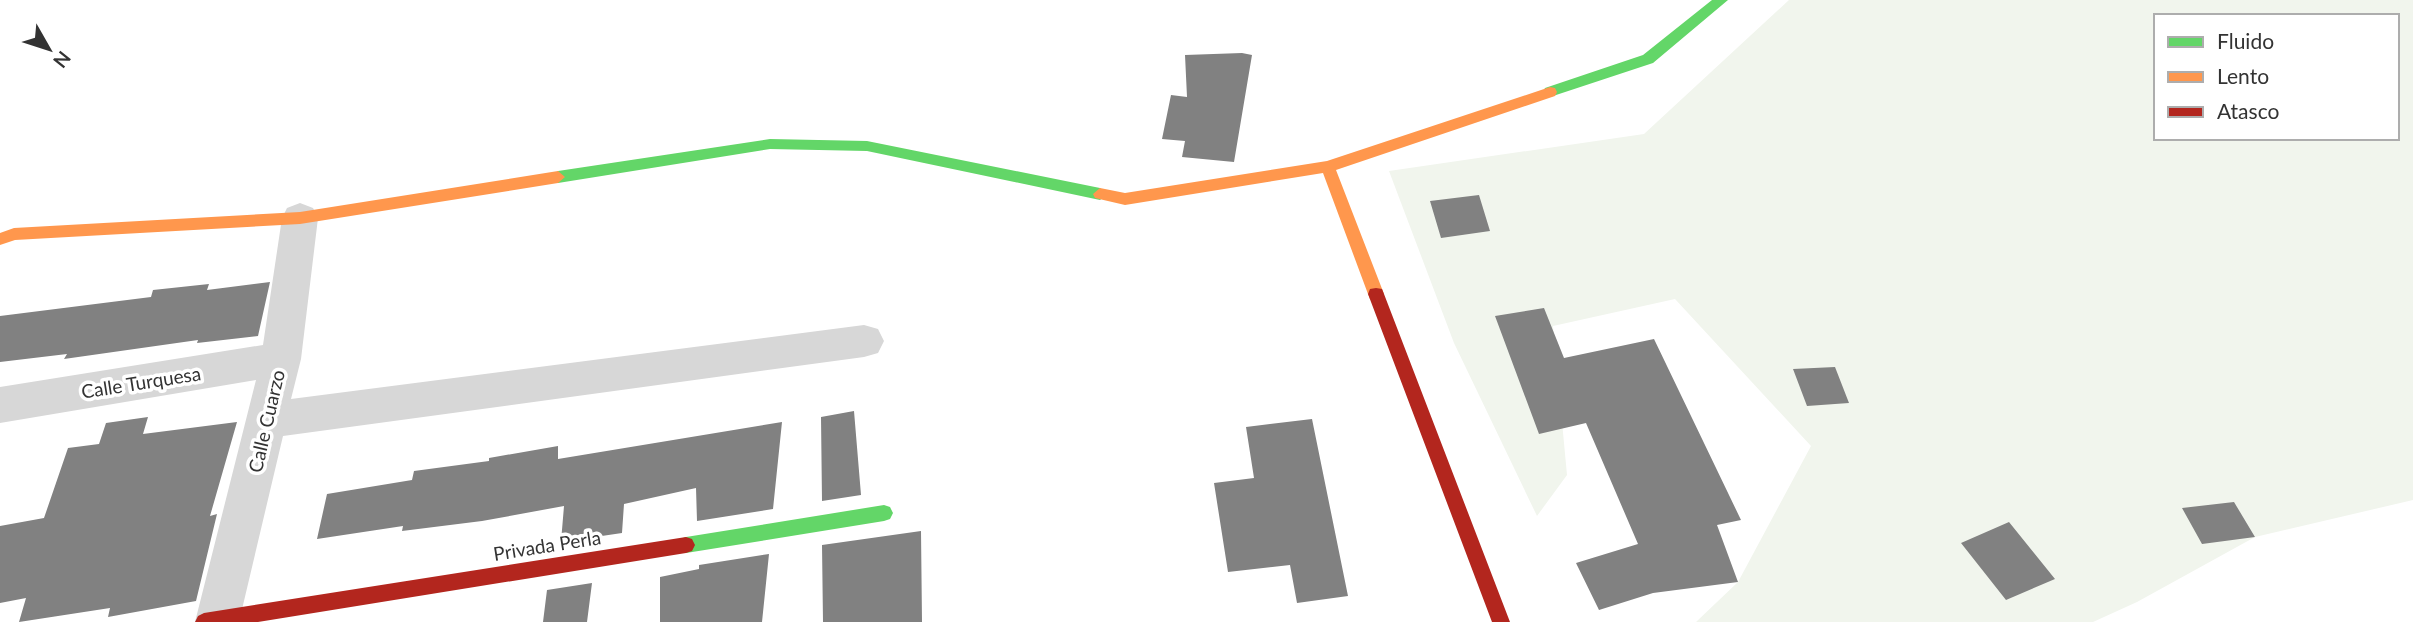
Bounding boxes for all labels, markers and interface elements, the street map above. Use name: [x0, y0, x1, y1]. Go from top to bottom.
north arrow: [14, 14, 84, 84]
legend: [2154, 14, 2399, 140]
text: Fluido: [2217, 28, 2274, 53]
text: N: [49, 47, 76, 73]
text: Lento: [2217, 63, 2269, 88]
text: Atasco: [2217, 98, 2279, 123]
street label: Calle Turquesa: [80, 361, 202, 403]
street label: Calle Cuarzo: [243, 367, 289, 475]
street label: Privada Perla: [492, 525, 602, 565]

